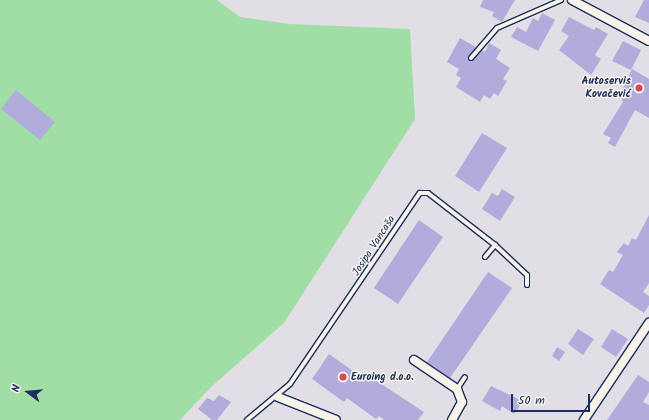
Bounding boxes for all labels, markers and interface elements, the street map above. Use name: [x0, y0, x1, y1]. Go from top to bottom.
place label: Autoservis Kovačević: [582, 75, 631, 101]
marker: Autoservis Kovačević: [634, 83, 644, 93]
street label: Josipa Vancaša: [350, 213, 398, 279]
place label: Euroing d.o.o.: [351, 370, 414, 384]
north arrow: [8, 372, 48, 412]
marker: Euroing d.o.o.: [338, 372, 348, 382]
text: N: [7, 383, 26, 395]
scale bar: [513, 386, 592, 412]
text: 50 m: [518, 391, 545, 410]

